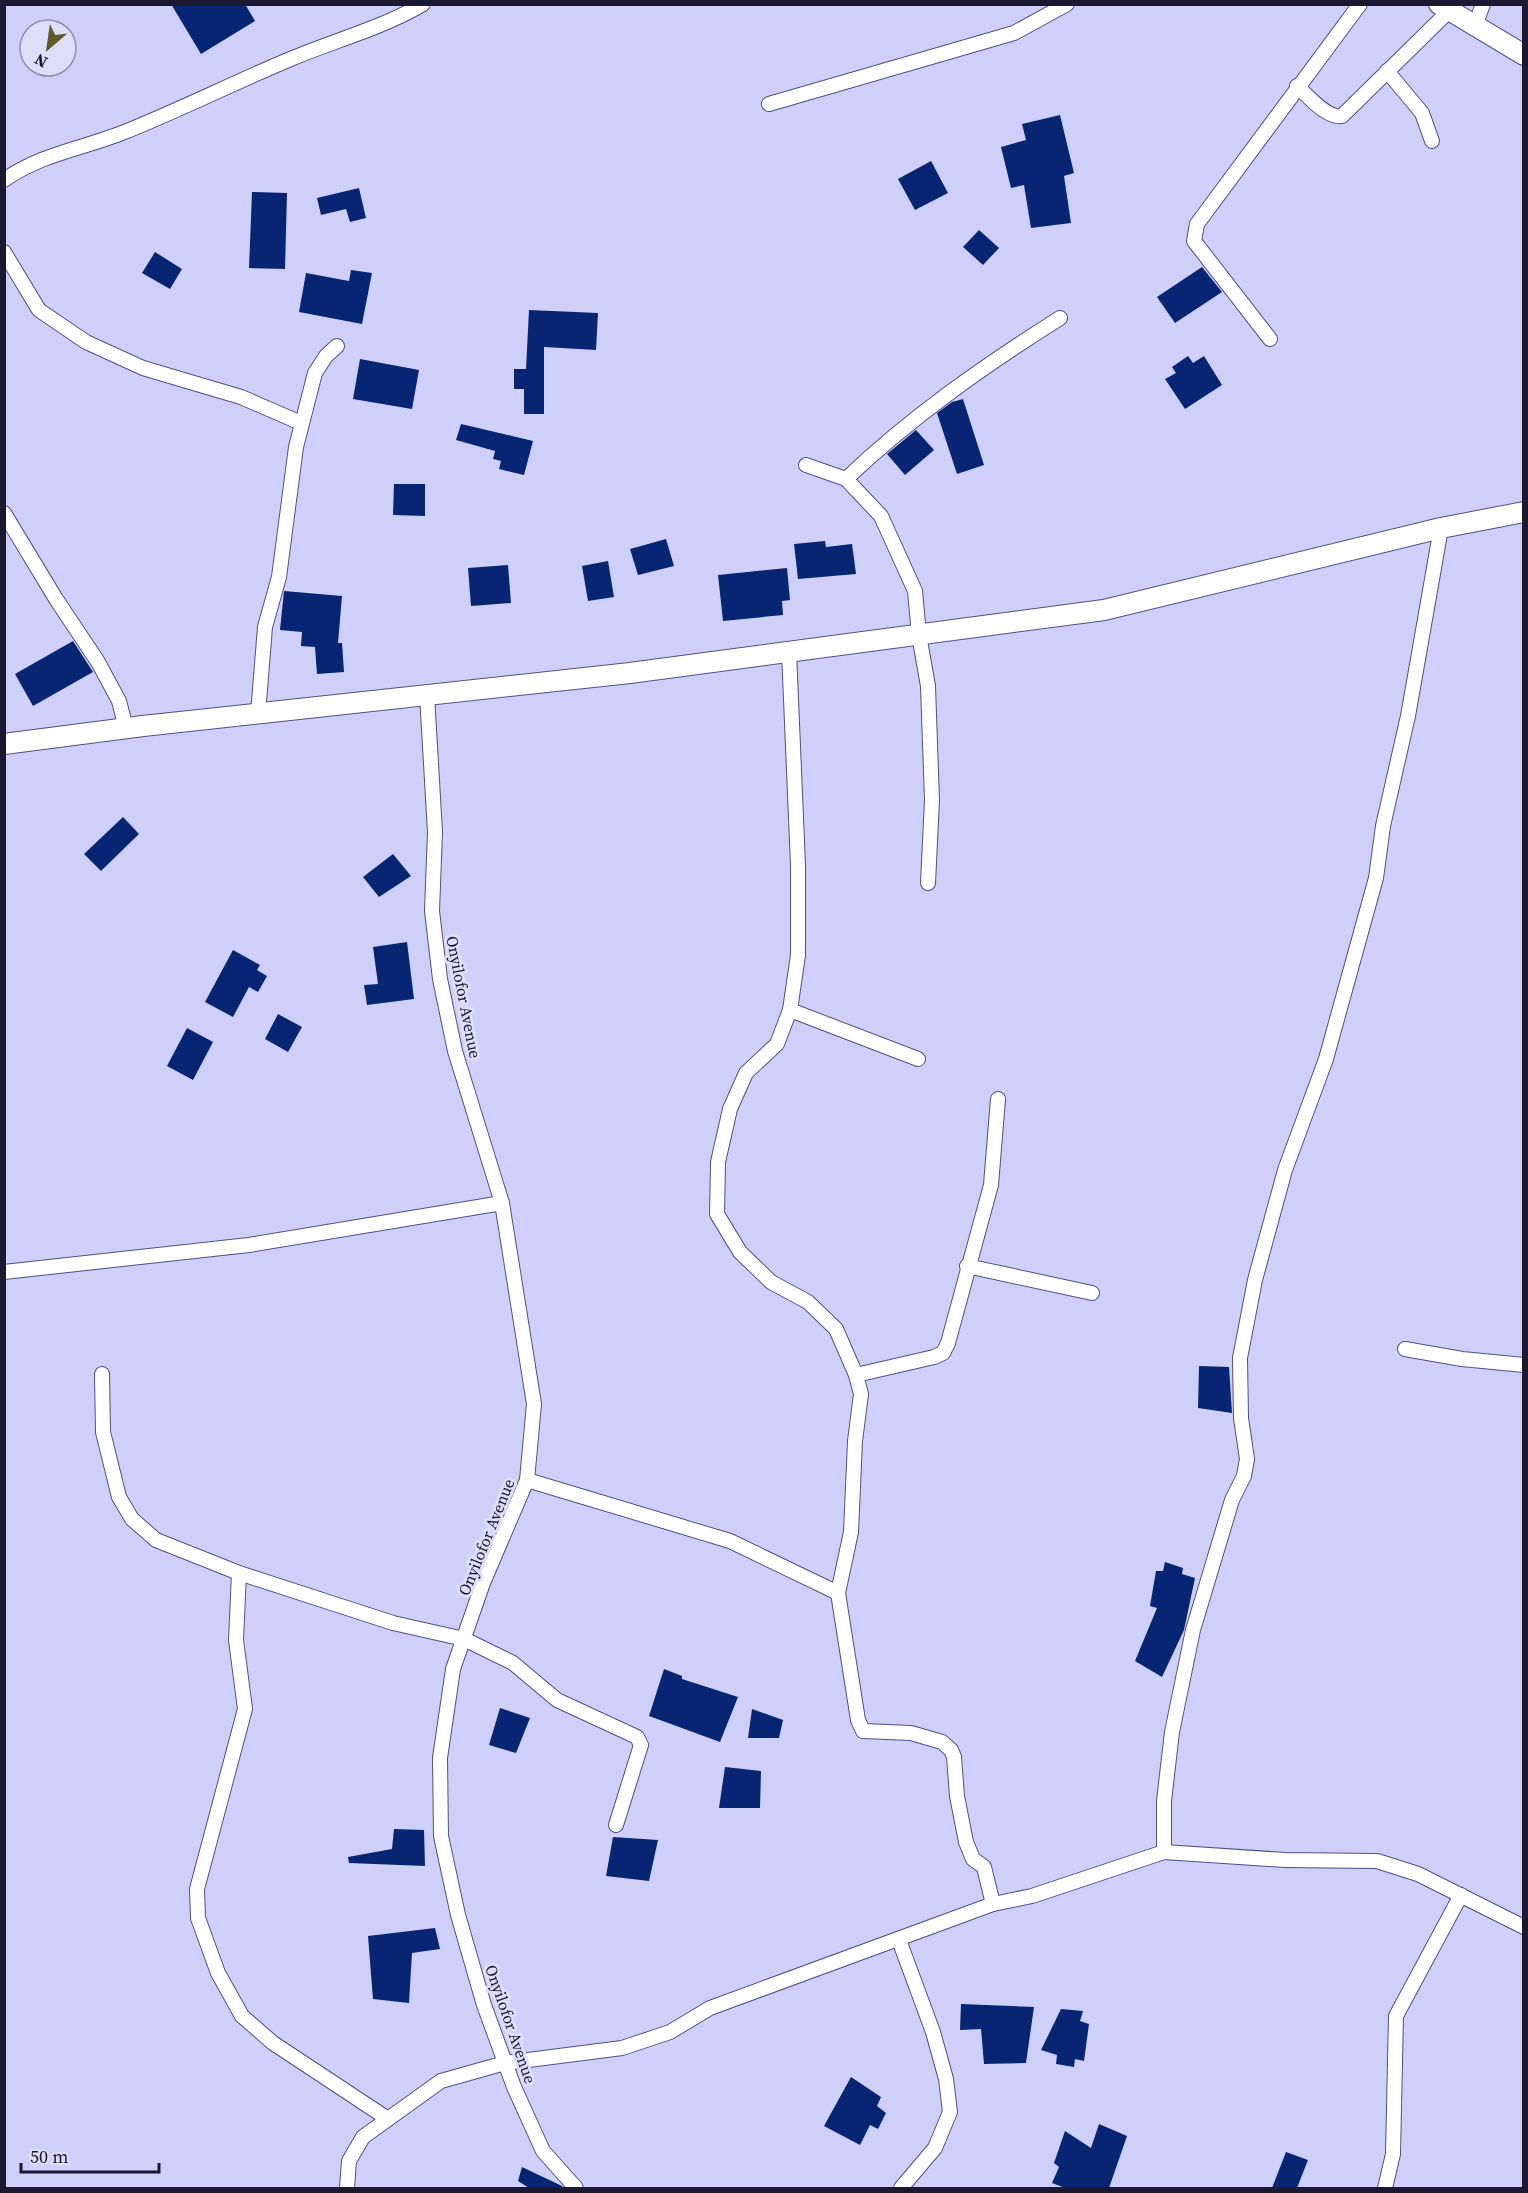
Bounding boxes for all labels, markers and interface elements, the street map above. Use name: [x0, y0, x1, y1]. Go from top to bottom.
north arrow: [18, 18, 78, 78]
text: N: [30, 49, 51, 74]
street label: Onyilofor Avenue: [441, 934, 487, 1060]
street label: Onyilofor Avenue: [453, 1475, 519, 1599]
street label: Onyilofor Avenue: [480, 1962, 542, 2086]
scale bar: [21, 2136, 159, 2174]
text: 50 m: [30, 2144, 68, 2169]

